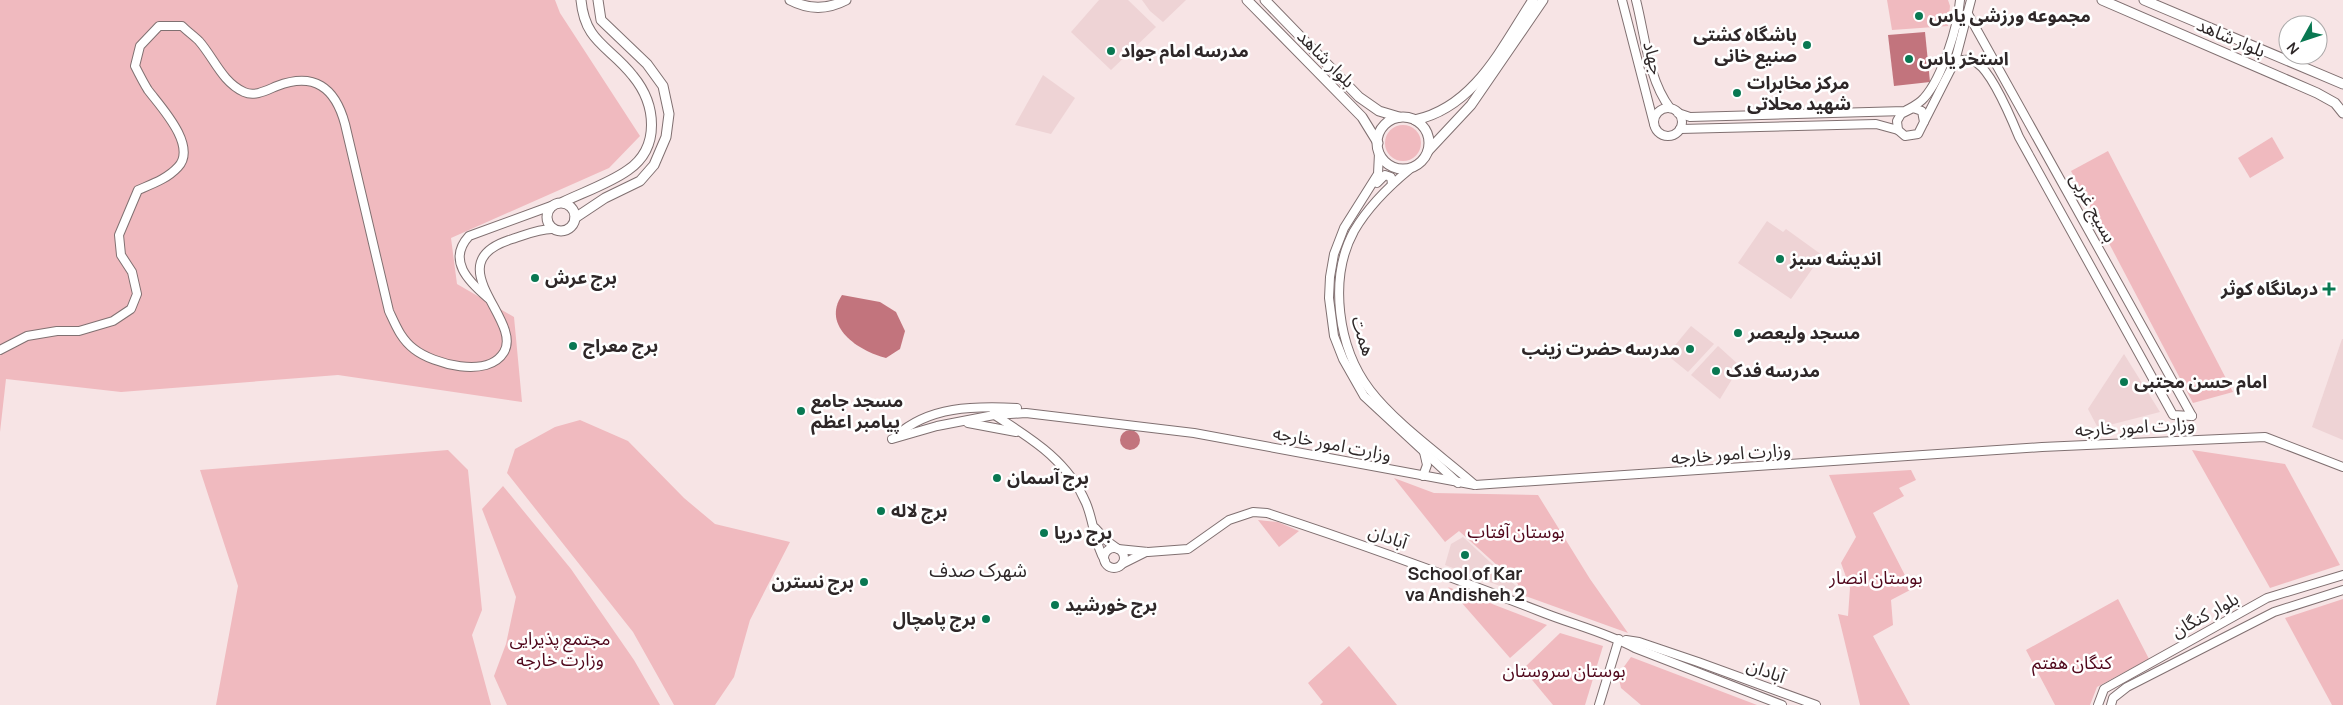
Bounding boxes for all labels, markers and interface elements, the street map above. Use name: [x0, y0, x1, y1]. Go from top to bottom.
place label: مجموعه ورزشی یاس: [1929, 3, 2091, 27]
marker: مجموعه ورزشی یاس: [1913, 10, 1925, 22]
street label: بلوار شاهد: [2193, 12, 2269, 62]
north arrow: [2278, 15, 2328, 65]
place label: باشگاه کشتی صنیع خانی: [1693, 22, 1797, 69]
street label: بلوار شاهد: [1293, 24, 1361, 92]
place label: مدرسه امام جواد: [1121, 38, 1249, 64]
street label: جهاد: [1638, 39, 1670, 77]
marker: باشگاه کشتی صنیع خانی: [1801, 39, 1813, 51]
text: N: [2282, 39, 2303, 59]
marker: مدرسه امام جواد: [1105, 45, 1117, 57]
place label: استخر یاس: [1919, 46, 2009, 70]
marker: استخر یاس: [1903, 53, 1915, 65]
place label: مرکز مخابرات شهید محلاتی: [1747, 70, 1851, 115]
marker: مرکز مخابرات شهید محلاتی: [1731, 87, 1743, 99]
street label: بسیج غربی: [2063, 169, 2123, 247]
place label: اندیشه سبز: [1789, 246, 1881, 270]
marker: اندیشه سبز: [1774, 253, 1786, 265]
place label: برج عرش: [545, 265, 617, 291]
marker: برج عرش: [529, 272, 541, 284]
place label: درمانگاه کوثر: [2220, 276, 2318, 300]
marker: درمانگاه کوثر: [2322, 282, 2336, 296]
street label: همت: [1347, 313, 1381, 359]
place label: مسجد ولیعصر: [1747, 320, 1860, 344]
marker: مسجد ولیعصر: [1732, 327, 1744, 339]
place label: برج معراج: [583, 333, 658, 359]
place label: مدرسه حضرت زینب: [1521, 336, 1680, 360]
marker: برج معراج: [567, 340, 579, 352]
marker: مدرسه حضرت زینب: [1684, 343, 1696, 355]
place label: مدرسه فدک: [1726, 358, 1820, 382]
marker: مدرسه فدک: [1710, 365, 1722, 377]
place label: امام حسن مجتبی: [2134, 369, 2267, 395]
marker: امام حسن مجتبی: [2118, 376, 2130, 388]
place label: مسجد جامع پیامبر اعظم: [811, 388, 903, 435]
marker: مسجد جامع پیامبر اعظم: [795, 405, 807, 417]
street label: وزارت امور خارجه: [2074, 411, 2196, 441]
street label: وزارت امور خارجه: [1271, 420, 1393, 466]
street label: وزارت امور خارجه: [1670, 437, 1792, 469]
place label: برج آسمان: [1007, 465, 1089, 491]
marker: برج آسمان: [991, 472, 1003, 484]
place label: برج لاله: [891, 498, 948, 524]
marker: برج لاله: [875, 505, 887, 517]
street label: آبادان: [1366, 518, 1412, 554]
park label: بوستان آفتاب: [1467, 519, 1565, 543]
place label: برج دریا: [1054, 520, 1112, 546]
marker: برج دریا: [1038, 527, 1050, 539]
marker: School of Kar va Andisheh 2: [1459, 549, 1471, 561]
district label: شهرک صدف: [929, 557, 1027, 583]
place label: School of Kar va Andisheh 2: [1405, 561, 1525, 606]
park label: بوستان انصار: [1828, 565, 1923, 589]
place label: برج نسترن: [771, 569, 854, 595]
marker: برج نسترن: [858, 576, 870, 588]
street label: بلوار کنگان: [2167, 586, 2242, 642]
place label: برج خورشید: [1065, 592, 1157, 618]
marker: برج خورشید: [1049, 599, 1061, 611]
place label: برج پامچال: [893, 606, 976, 632]
marker: برج پامچال: [980, 613, 992, 625]
park label: مجتمع پذیرایی وزارت خارجه: [509, 626, 611, 671]
park label: کنگان هفتم: [2032, 650, 2113, 676]
street label: آبادان: [1744, 652, 1790, 688]
park label: بوستان سروستان: [1502, 658, 1626, 682]

